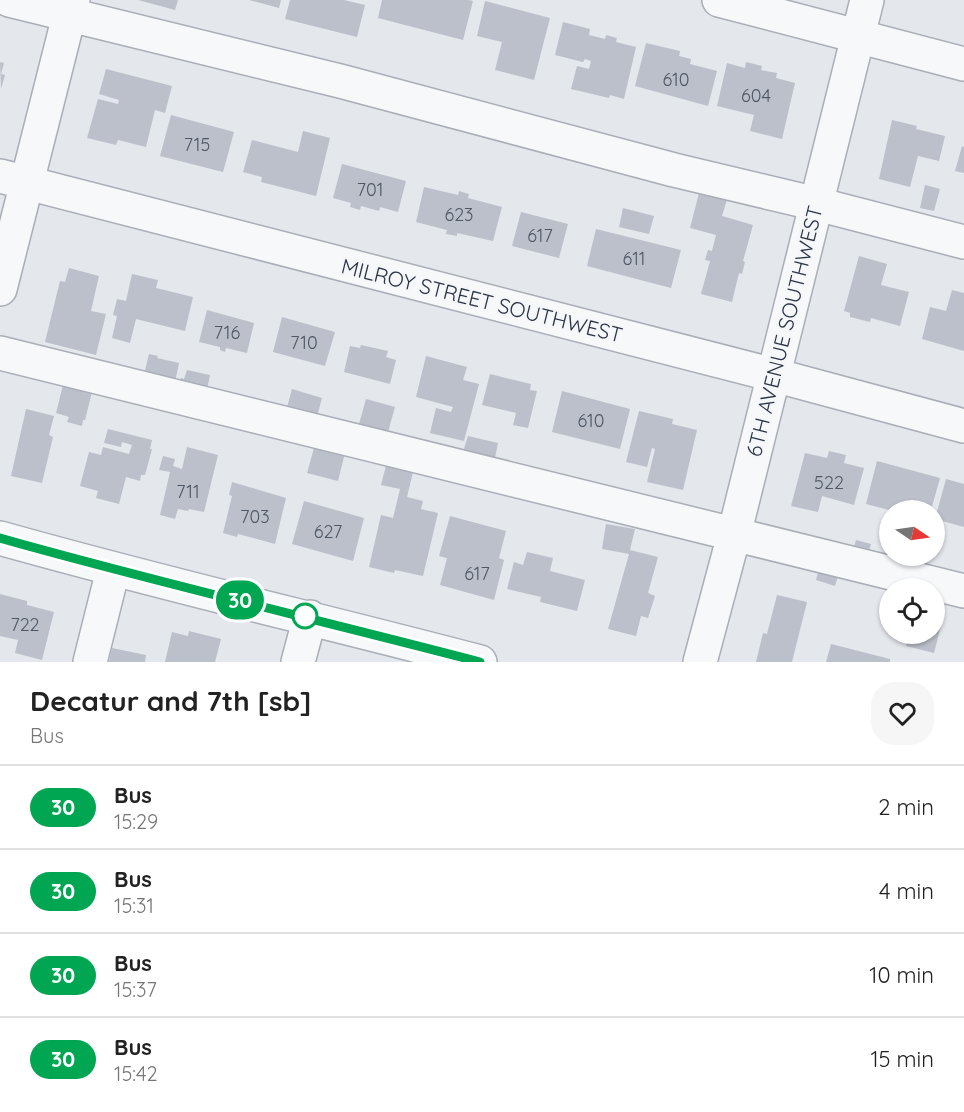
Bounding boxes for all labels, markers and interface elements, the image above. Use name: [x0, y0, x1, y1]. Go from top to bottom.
house number: 610: [663, 68, 689, 91]
house number: 604: [741, 84, 771, 107]
house number: 715: [184, 133, 210, 156]
house number: 701: [357, 178, 383, 201]
house number: 623: [444, 203, 474, 226]
street label: 6TH AVENUE SOUTHWEST: [740, 203, 828, 459]
house number: 617: [527, 224, 553, 247]
house number: 611: [623, 247, 645, 270]
street label: MILROY STREET SOUTHWEST: [339, 252, 625, 348]
house number: 716: [214, 321, 241, 344]
house number: 710: [290, 331, 318, 354]
house number: 610: [578, 409, 604, 432]
house number: 522: [814, 471, 844, 494]
house number: 711: [176, 480, 200, 503]
north arrow: [879, 500, 945, 566]
map controls: [879, 500, 945, 644]
house number: 703: [240, 505, 270, 528]
house number: 627: [314, 520, 342, 543]
house number: 617: [464, 562, 490, 585]
button: locate: [879, 578, 945, 644]
line badge: 30: [213, 580, 267, 620]
text: 30: [228, 587, 252, 613]
unlabelled marker: [292, 603, 318, 629]
house number: 722: [10, 613, 40, 636]
button: heart: [871, 682, 934, 745]
text: Decatur and 7th [sb]: [30, 683, 311, 718]
text: Bus: [30, 723, 64, 748]
text: Bus: [114, 781, 152, 809]
text: 2 min: [878, 793, 934, 821]
text: 30: [51, 794, 75, 820]
text: 15:29: [114, 809, 158, 834]
text: Bus: [114, 865, 152, 893]
text: 4 min: [879, 877, 934, 905]
text: 30: [51, 878, 75, 904]
text: 15:31: [114, 893, 154, 918]
text: Bus: [114, 949, 152, 977]
text: 10 min: [869, 961, 934, 989]
text: 30: [51, 962, 75, 988]
text: 15:37: [114, 977, 157, 1002]
text: Bus: [114, 1033, 152, 1061]
text: 15 min: [870, 1045, 934, 1073]
text: 30: [51, 1046, 75, 1072]
text: 15:42: [114, 1061, 158, 1086]

